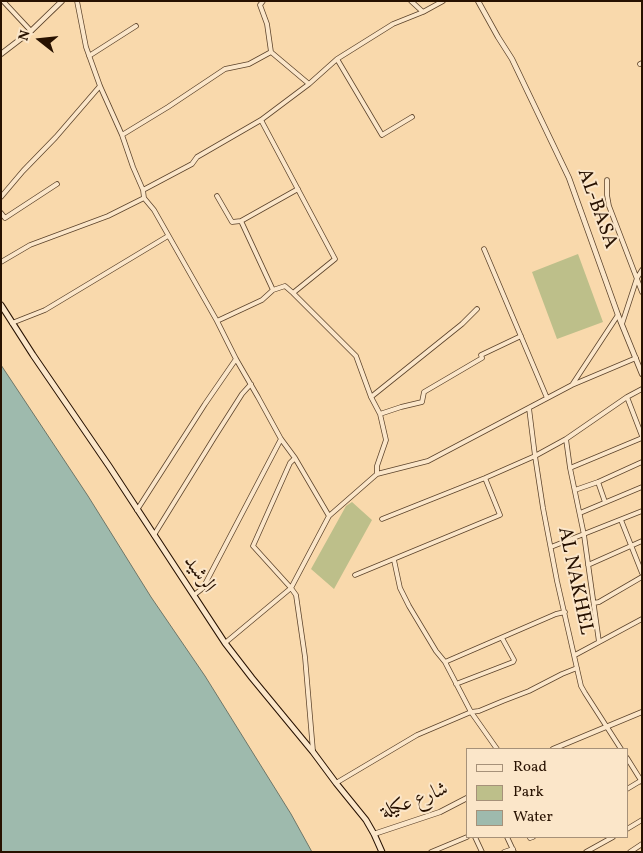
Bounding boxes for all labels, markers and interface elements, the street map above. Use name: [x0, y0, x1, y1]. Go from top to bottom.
north arrow: [15, 15, 65, 65]
text: N: [15, 28, 36, 43]
street label: AL-BASA: [570, 166, 622, 252]
street label: AL NAKHEL: [551, 525, 597, 637]
street label: الرشيد: [177, 552, 219, 598]
legend: [466, 748, 628, 838]
text: Road: [513, 757, 547, 778]
street label: شارع عكيلة: [378, 778, 452, 826]
text: Park: [513, 782, 544, 803]
text: Water: [513, 807, 553, 828]

